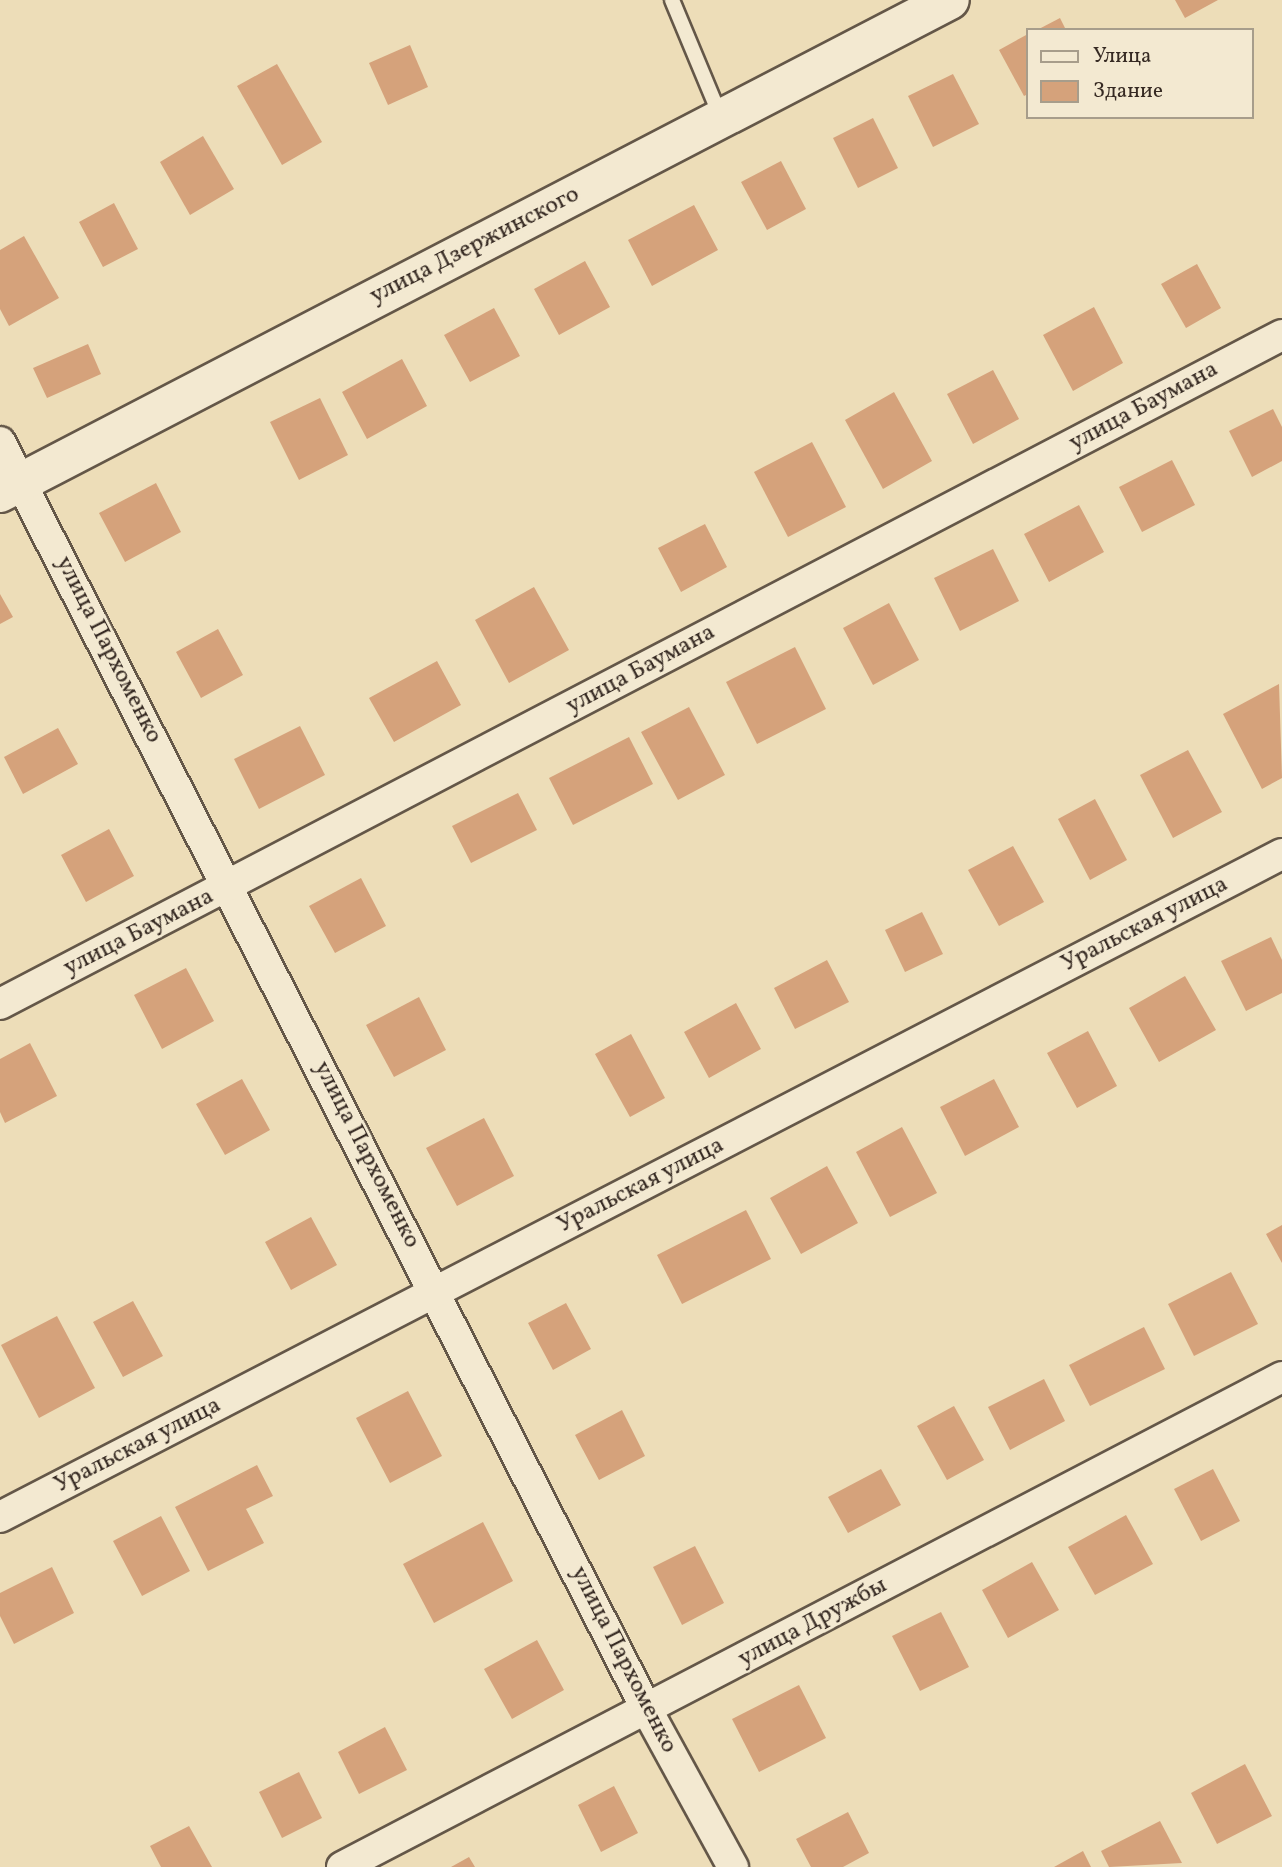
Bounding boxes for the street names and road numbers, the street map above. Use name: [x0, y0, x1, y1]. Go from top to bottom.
street label: улица Дзержинского: [365, 181, 585, 311]
street label: улица Баумана: [1065, 356, 1223, 458]
street label: улица Пархоменко: [48, 552, 168, 748]
street label: улица Баумана: [562, 619, 720, 721]
street label: Уральская улица: [1057, 870, 1233, 980]
street label: улица Баумана: [59, 883, 219, 983]
street label: улица Пархоменко: [306, 1057, 426, 1253]
street label: Уральская улица: [553, 1131, 729, 1241]
street label: Уральская улица: [50, 1391, 226, 1501]
street label: улица Пархоменко: [563, 1562, 683, 1758]
street label: улица Дружбы: [734, 1572, 892, 1674]

